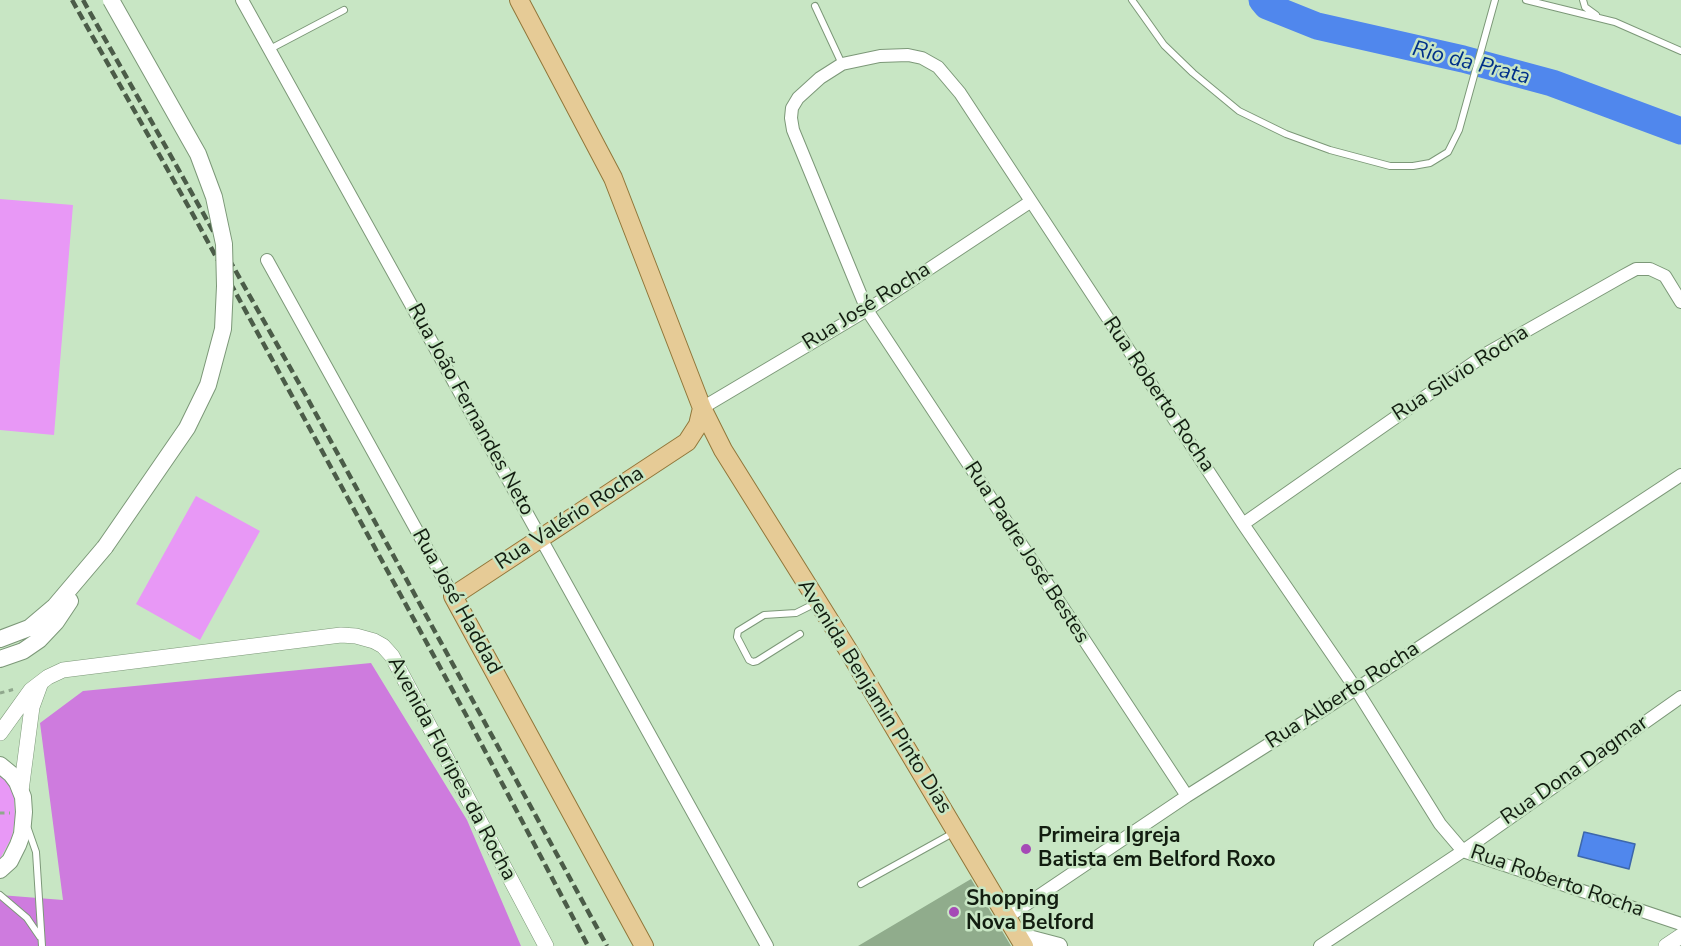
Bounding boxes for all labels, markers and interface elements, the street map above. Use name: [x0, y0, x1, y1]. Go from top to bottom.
water label: Rio da Prata: [1409, 37, 1533, 91]
street label: Rua José Rocha: [799, 258, 935, 356]
street label: Rua João Fernandes Neto: [401, 300, 539, 520]
street label: Rua Roberto Rocha: [1097, 313, 1219, 477]
street label: Rua Silvio Rocha: [1388, 321, 1534, 427]
street label: Rua Padre José Bestes: [958, 457, 1094, 649]
street label: Rua Valério Rocha: [491, 462, 649, 576]
street label: Rua José Haddad: [406, 525, 506, 679]
street label: Avenida Benjamin Pinto Dias: [791, 575, 957, 819]
street label: Rua Alberto Rocha: [1262, 637, 1424, 755]
street label: Avenida Floripes da Rocha: [381, 653, 521, 885]
street label: Rua Dona Dagmar: [1497, 711, 1653, 831]
place label: Primeira Igreja Batista em Belford Roxo: [1038, 824, 1276, 874]
street label: Rua Roberto Rocha: [1467, 840, 1647, 924]
marker: Primeira Igreja Batista em Belford Roxo: [1019, 842, 1033, 856]
place label: Shopping Nova Belford: [966, 887, 1094, 937]
marker: Shopping Nova Belford: [947, 905, 961, 919]

